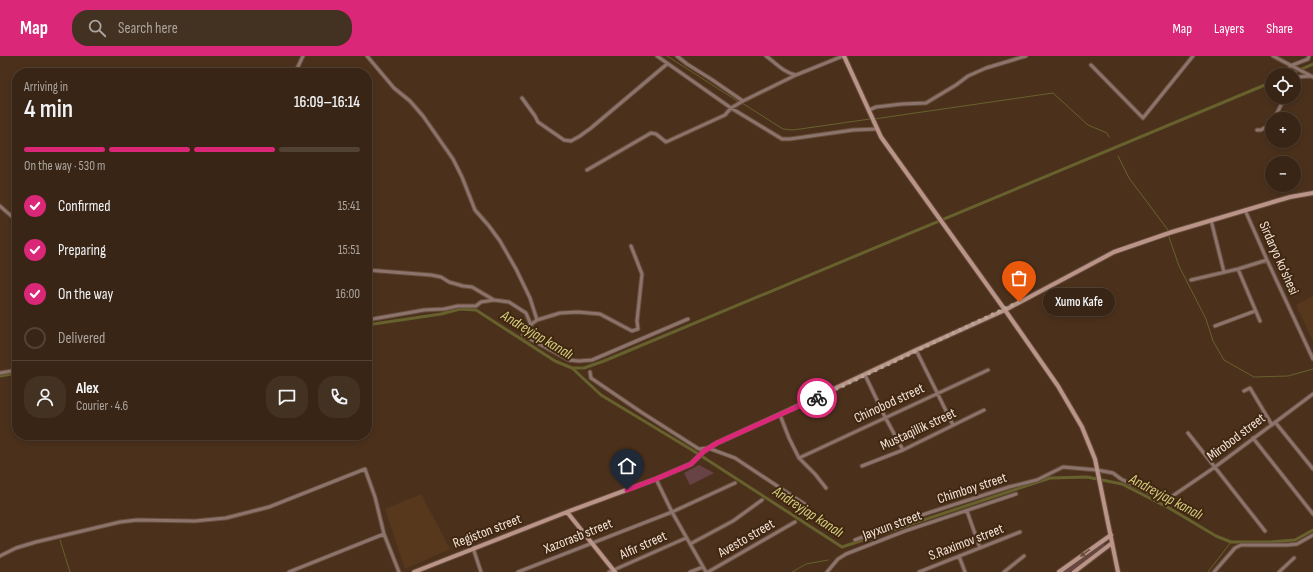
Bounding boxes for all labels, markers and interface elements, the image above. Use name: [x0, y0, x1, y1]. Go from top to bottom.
search box: [72, 10, 352, 46]
text: Map: [20, 17, 48, 40]
icon: search: [86, 17, 108, 39]
text: Search here: [118, 19, 178, 38]
text: Map: [1172, 20, 1192, 37]
text: Layers: [1214, 20, 1244, 37]
text: Share: [1266, 20, 1293, 37]
map controls: [1265, 68, 1301, 192]
button: locate: [1265, 68, 1301, 104]
text: Arriving in: [24, 79, 68, 95]
text: 16:09–16:14: [294, 93, 360, 112]
text: 4 min: [24, 94, 73, 125]
button: +: [1265, 112, 1301, 148]
button: −: [1265, 156, 1301, 192]
text: On the way · 530 m: [24, 158, 105, 174]
icon: check: [24, 195, 46, 217]
text: Confirmed: [58, 197, 111, 216]
text: 15:41: [338, 198, 360, 214]
street label: Sirdaryo ko'shesi: [1255, 219, 1303, 297]
icon: check: [24, 239, 46, 261]
text: Preparing: [58, 241, 106, 260]
text: 15:51: [338, 242, 360, 258]
pin: [1002, 261, 1036, 302]
icon: bag: [1008, 267, 1030, 289]
icon: check: [24, 283, 46, 305]
text: On the way: [58, 285, 113, 304]
text: 16:00: [336, 286, 360, 302]
callout: Xumo Kafe: [1043, 288, 1115, 316]
text: Xumo Kafe: [1055, 294, 1103, 310]
water label: Andreyjap kanalı: [497, 306, 577, 364]
text: Delivered: [58, 329, 105, 348]
button: person: [24, 376, 66, 418]
button: chat: [266, 376, 308, 418]
button: phone: [318, 376, 360, 418]
courier: [797, 378, 837, 418]
text: Alex: [76, 379, 99, 398]
street label: Chinobod street: [851, 379, 927, 427]
icon: bike: [806, 387, 828, 409]
text: Courier · 4.6: [76, 398, 128, 414]
street label: Mustaqillik street: [877, 404, 959, 454]
street label: Mirobod street: [1203, 410, 1269, 464]
pin: [610, 449, 644, 490]
icon: home: [616, 455, 638, 477]
street label: Chimboy street: [935, 469, 1009, 507]
water label: Andreyjap kanalı: [1125, 469, 1206, 524]
water label: Andreyjap kanalı: [768, 481, 847, 542]
street label: Jayxun street: [859, 506, 924, 544]
street label: Registon street: [450, 510, 524, 552]
street label: Xazorasb street: [540, 515, 615, 558]
street label: Avesto street: [714, 515, 777, 562]
street label: S.Raximov street: [926, 520, 1006, 564]
street label: Alfir street: [616, 527, 669, 563]
one-way arrow: [1079, 549, 1090, 557]

